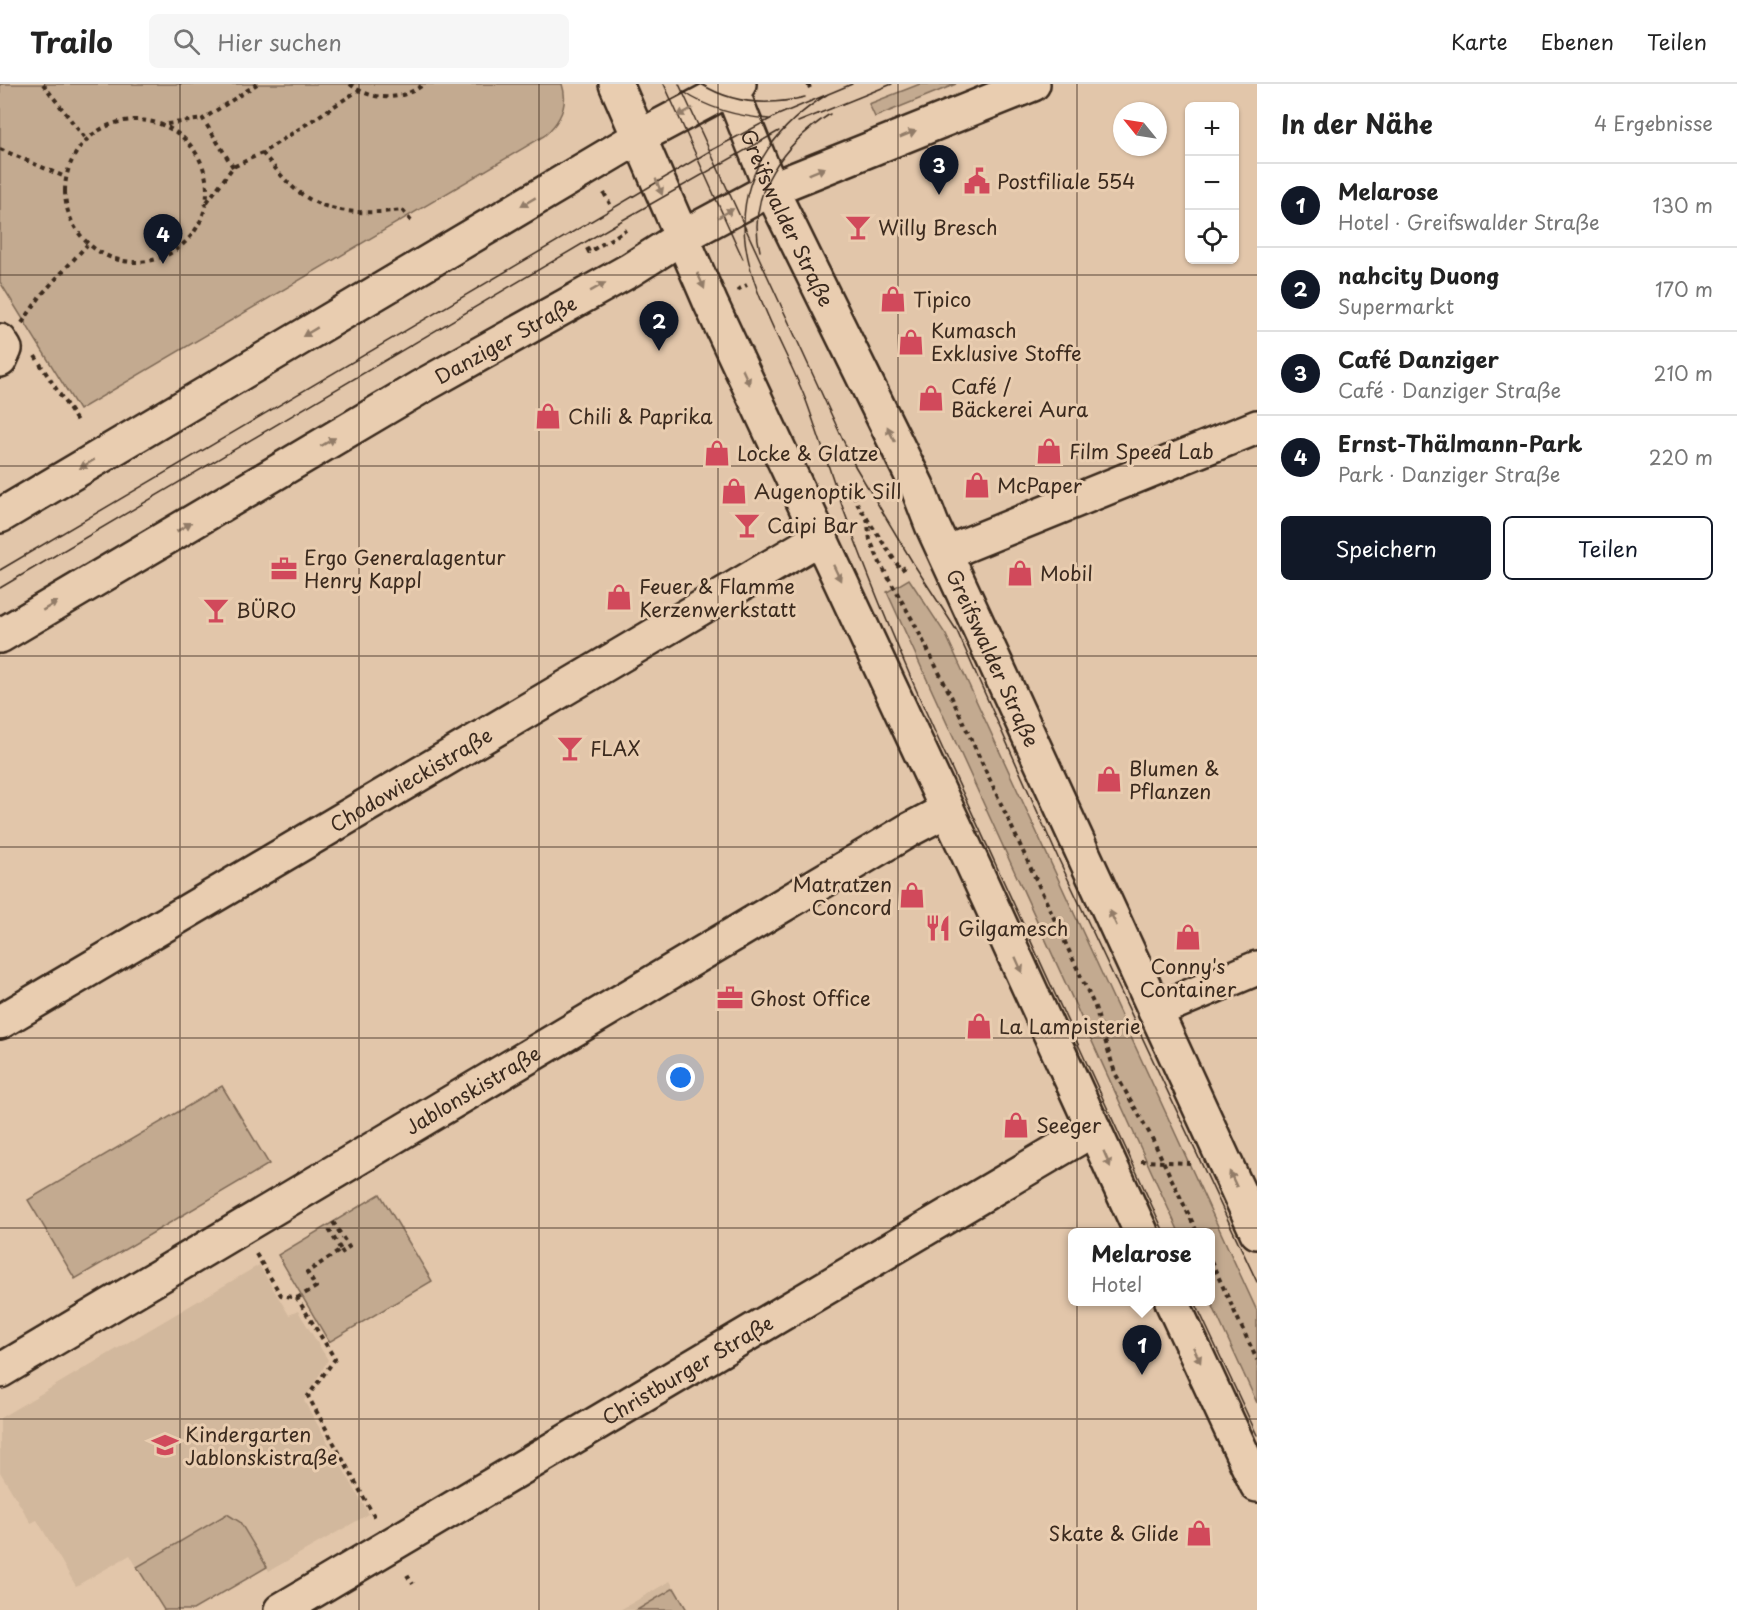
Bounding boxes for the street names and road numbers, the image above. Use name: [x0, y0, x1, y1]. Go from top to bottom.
street label: Greifswalder Straße: [733, 124, 842, 312]
street label: Danziger Straße: [429, 288, 582, 391]
street label: Greifswalder Straße: [939, 564, 1047, 752]
street label: Chodowieckistraße: [324, 720, 498, 839]
street label: Jablonskistraße: [399, 1038, 546, 1142]
street label: Christburger Straße: [596, 1307, 778, 1432]

